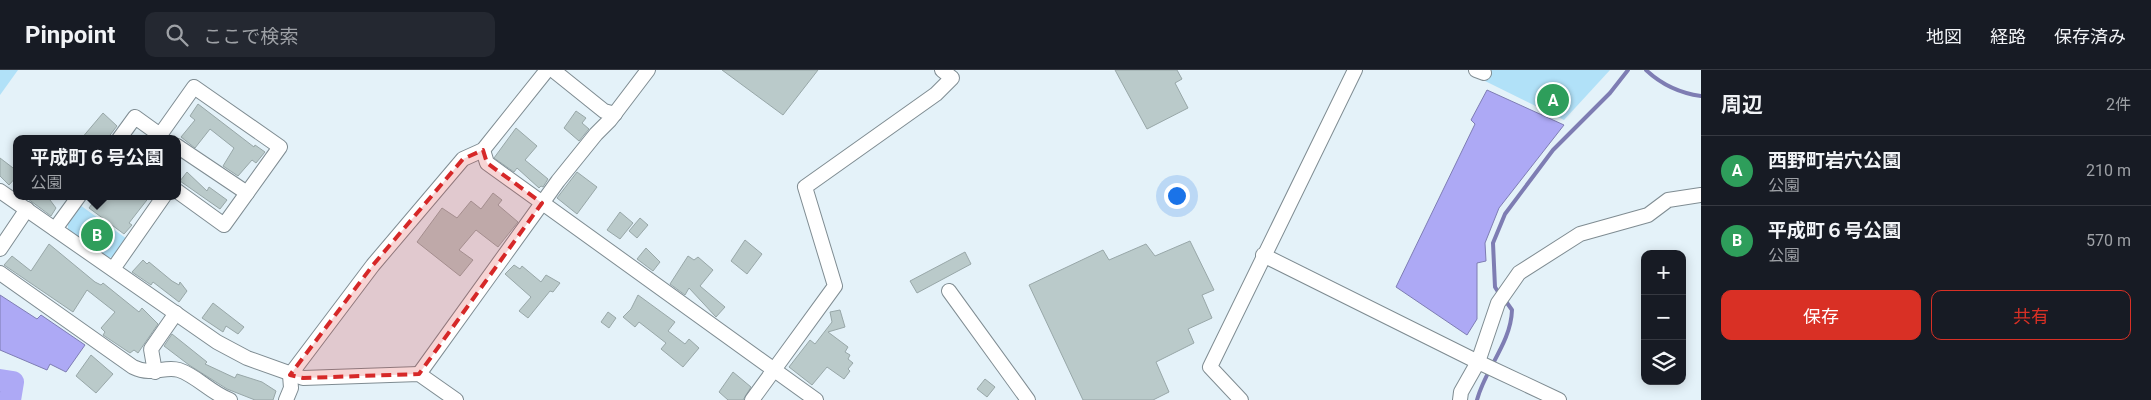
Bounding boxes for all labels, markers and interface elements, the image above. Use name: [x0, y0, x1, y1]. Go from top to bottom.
search box: [145, 12, 495, 57]
text: Pinpoint: [25, 21, 115, 49]
icon: search: [163, 21, 191, 49]
text: ここで検索: [203, 25, 298, 48]
text: 地図: [1926, 26, 1962, 47]
text: 経路: [1990, 26, 2026, 47]
text: 保存済み: [2054, 26, 2126, 47]
pin: A: [1537, 81, 1569, 119]
text: 周辺: [1721, 93, 1763, 117]
text: 2件: [2106, 95, 2131, 114]
popup: [13, 135, 181, 200]
text: 平成町６号公園: [30, 146, 164, 169]
text: 西野町岩穴公園: [1768, 149, 1901, 172]
text: A: [1732, 161, 1742, 180]
text: 210 m: [2086, 161, 2131, 180]
text: 公園: [30, 173, 63, 192]
text: 公園: [1768, 176, 1800, 195]
your location: [1164, 183, 1190, 209]
pin: B: [81, 216, 113, 254]
text: 平成町６号公園: [1768, 219, 1901, 242]
text: B: [1732, 231, 1742, 250]
text: 570 m: [2086, 231, 2131, 250]
text: 公園: [1768, 246, 1800, 265]
map controls: [1641, 250, 1686, 385]
button: +: [1641, 250, 1686, 295]
button: 保存: [1721, 290, 1921, 340]
button: 共有: [1931, 290, 2131, 340]
button: −: [1641, 295, 1686, 340]
button: layers: [1641, 340, 1686, 385]

